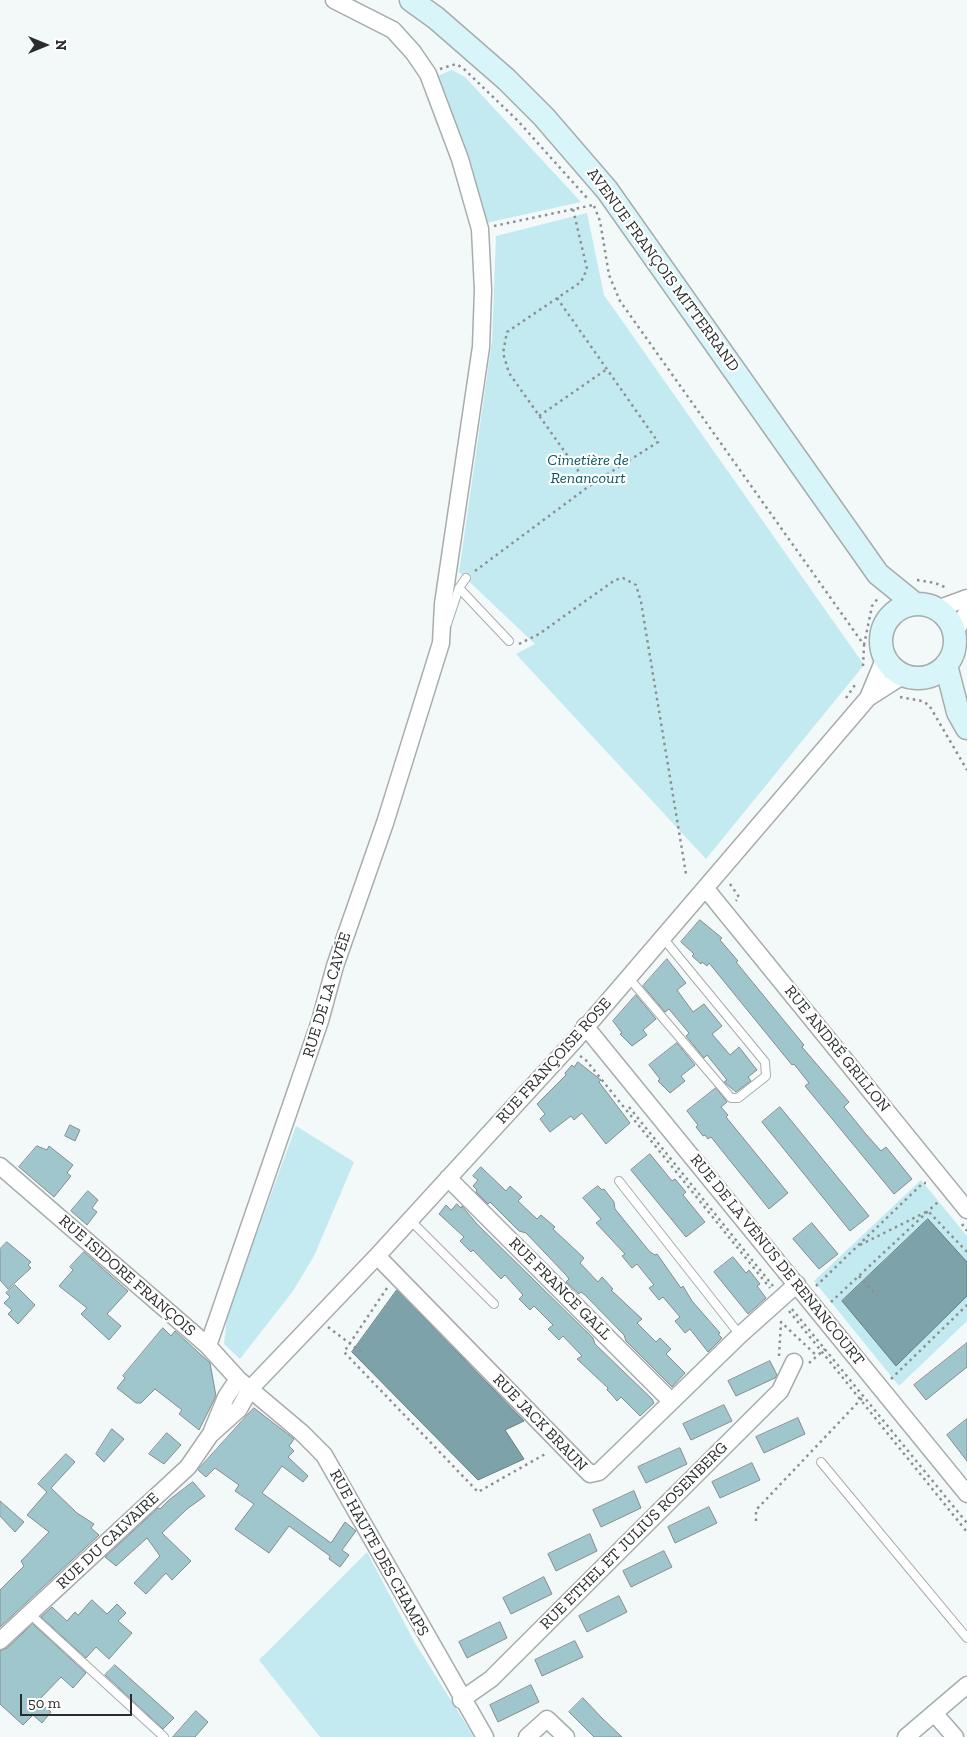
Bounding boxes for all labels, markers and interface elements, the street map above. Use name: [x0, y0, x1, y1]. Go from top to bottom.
north arrow: [20, 20, 70, 70]
text: N: [52, 40, 69, 50]
street label: AVENUE FRANÇOIS MITTERRAND: [583, 164, 743, 376]
park label: Cimetière de Renancourt: [547, 450, 629, 488]
street label: RUE DE LA CAVÉE: [299, 930, 355, 1060]
street label: RUE ANDRÉ GRILLON: [780, 982, 894, 1116]
street label: RUE FRANÇOISE ROSE: [492, 994, 616, 1128]
street label: RUE DE LA VÉNUS DE RENANCOURT: [686, 1151, 868, 1369]
street label: RUE ISIDORE FRANÇOIS: [55, 1211, 199, 1341]
street label: RUE FRANCE GALL: [505, 1234, 615, 1344]
street label: RUE JACK BRAUN: [489, 1370, 591, 1476]
street label: RUE ETHEL ET JULIUS ROSENBERG: [536, 1438, 732, 1634]
street label: RUE HAUTE DES CHAMPS: [325, 1466, 433, 1640]
street label: RUE DU CALVAIRE: [53, 1489, 163, 1593]
scale bar: [22, 1684, 135, 1716]
text: 50 m: [28, 1694, 61, 1712]

